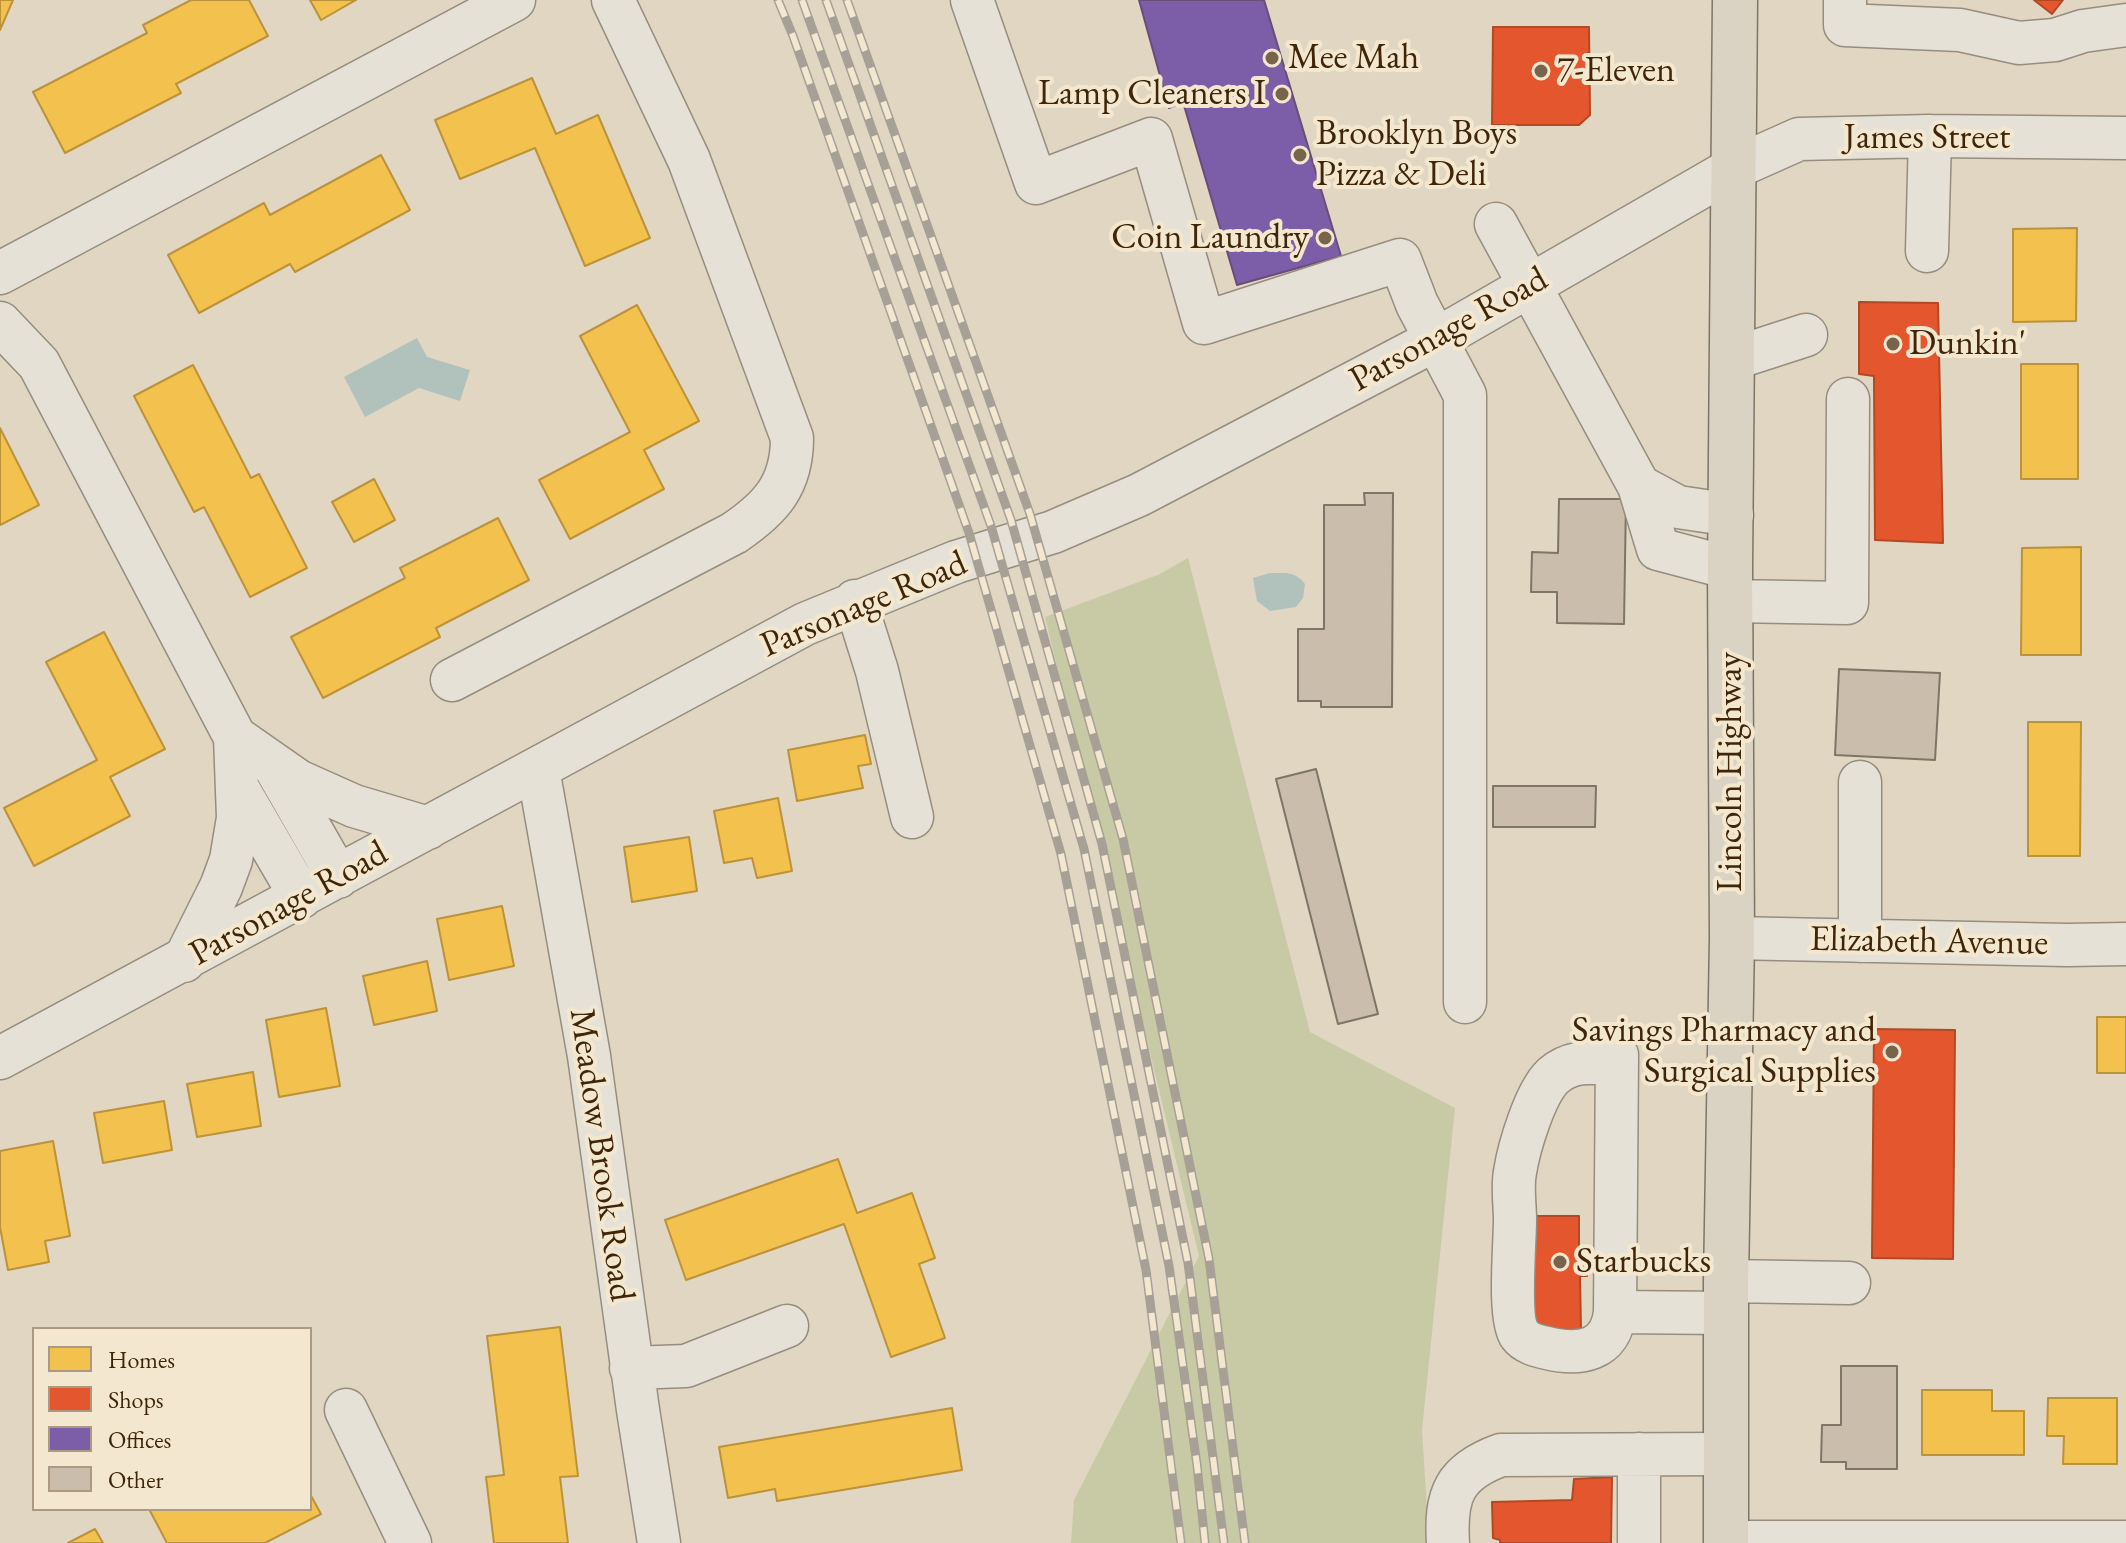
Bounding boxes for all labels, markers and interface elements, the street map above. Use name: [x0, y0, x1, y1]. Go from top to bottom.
place label: Mee Mah: [1288, 36, 1419, 80]
marker: Mee Mah: [1263, 49, 1281, 67]
place label: 7-Eleven: [1557, 49, 1675, 93]
marker: 7-Eleven: [1532, 62, 1550, 80]
place label: Lamp Cleaners I: [1038, 72, 1266, 116]
marker: Lamp Cleaners I: [1273, 85, 1291, 103]
place label: Brooklyn Boys Pizza & Deli: [1316, 112, 1517, 197]
street label: James Street: [1844, 116, 2010, 160]
marker: Brooklyn Boys Pizza & Deli: [1291, 146, 1309, 164]
place label: Coin Laundry: [1111, 216, 1309, 260]
marker: Coin Laundry: [1316, 229, 1334, 247]
street label: Parsonage Road: [1343, 258, 1555, 402]
place label: Dunkin': [1909, 322, 2026, 366]
marker: Dunkin': [1884, 335, 1902, 353]
street label: Parsonage Road: [755, 542, 973, 668]
street label: Lincoln Highway: [1709, 652, 1753, 892]
street label: Parsonage Road: [183, 832, 395, 976]
street label: Elizabeth Avenue: [1809, 918, 2049, 966]
street label: Meadow Brook Road: [559, 1006, 643, 1304]
place label: Savings Pharmacy and Surgical Supplies: [1572, 1009, 1876, 1094]
marker: Savings Pharmacy and Surgical Supplies: [1883, 1043, 1901, 1061]
place label: Starbucks: [1576, 1240, 1711, 1284]
marker: Starbucks: [1551, 1253, 1569, 1271]
legend: [32, 1327, 312, 1511]
text: Homes: [108, 1344, 175, 1375]
text: Shops: [108, 1384, 164, 1415]
text: Offices: [108, 1424, 171, 1455]
text: Other: [108, 1464, 164, 1495]

